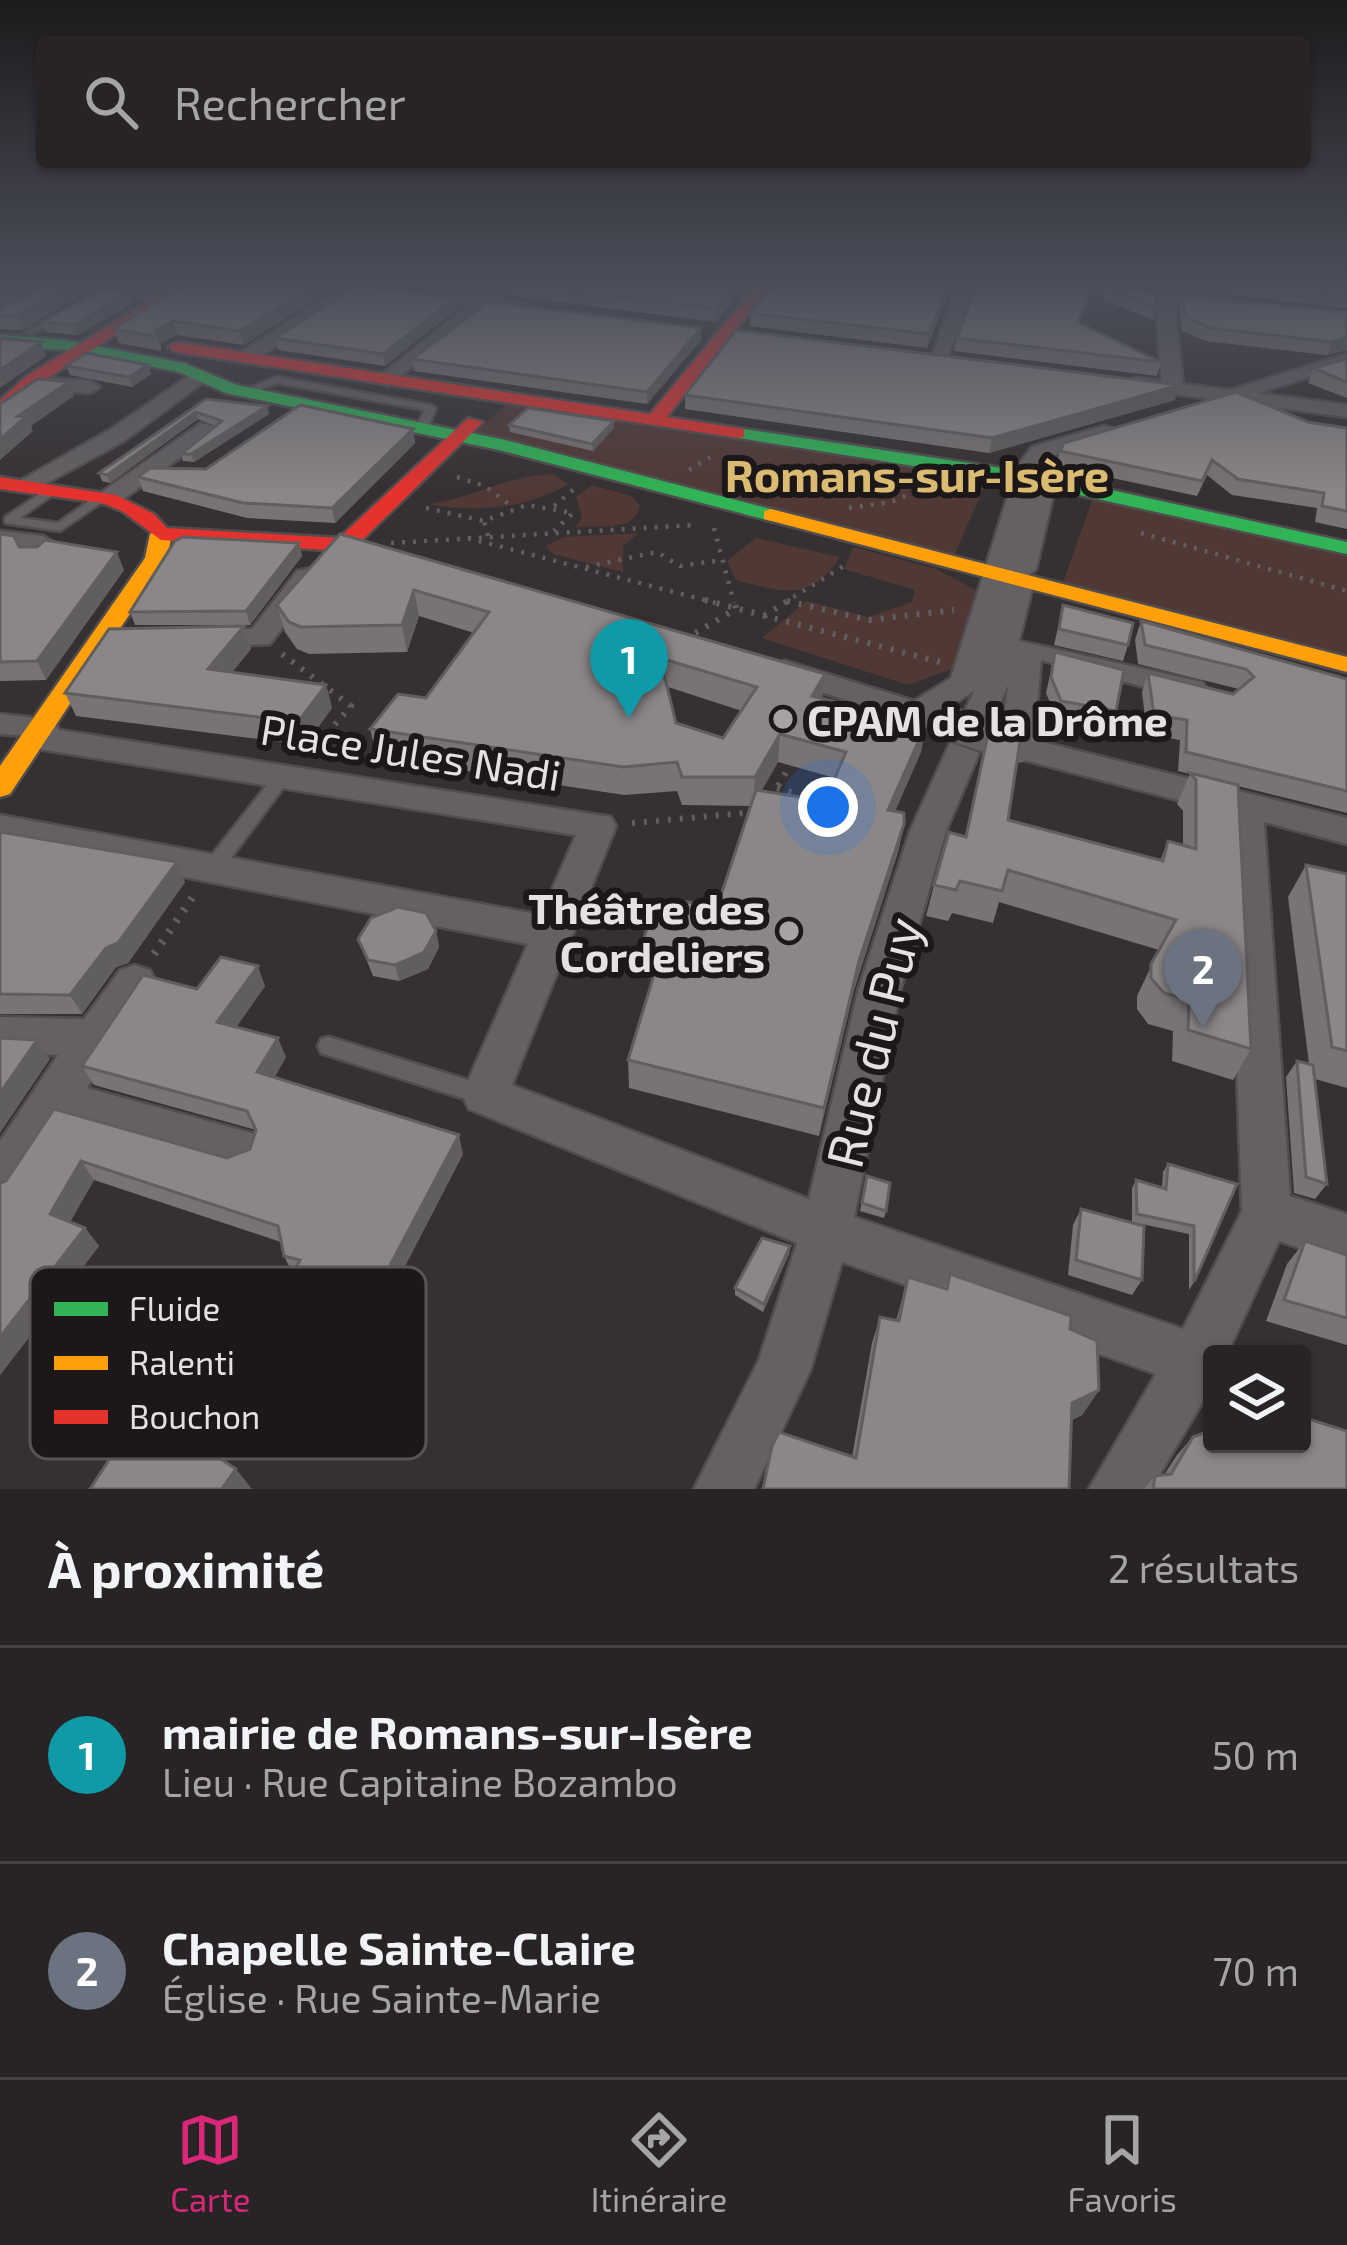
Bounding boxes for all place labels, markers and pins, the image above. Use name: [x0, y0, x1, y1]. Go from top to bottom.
pin: 1: [590, 619, 668, 718]
place label: CPAM de la Drôme: [807, 694, 1168, 744]
marker: CPAM de la Drôme: [770, 706, 796, 732]
place label: Théâtre des Cordeliers: [528, 882, 765, 980]
marker: Théâtre des Cordeliers: [776, 918, 802, 944]
pin: 2: [1164, 929, 1242, 1028]

